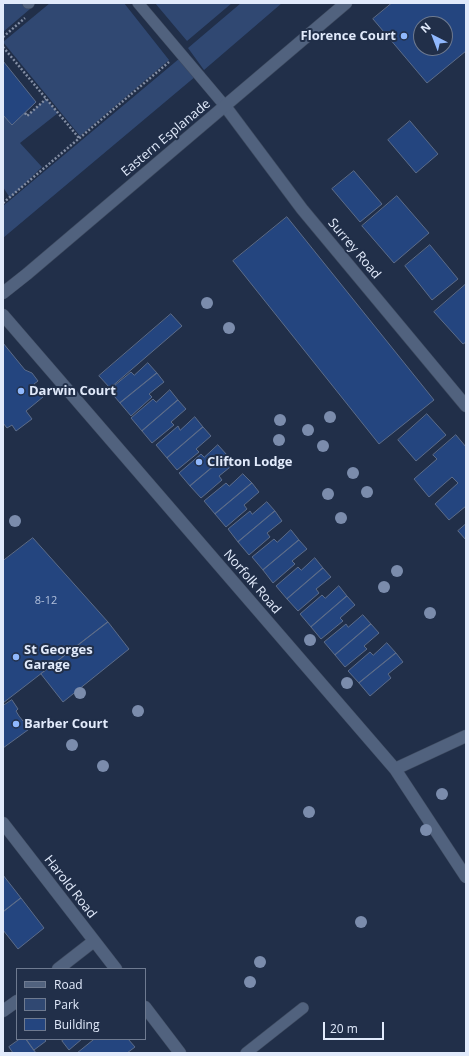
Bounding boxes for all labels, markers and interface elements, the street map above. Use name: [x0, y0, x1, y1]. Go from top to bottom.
north arrow: [413, 16, 453, 56]
text: N: [417, 19, 434, 36]
place label: Florence Court: [301, 28, 396, 44]
marker: Florence Court: [399, 31, 409, 41]
street label: Eastern Esplanade: [118, 96, 214, 180]
street label: Surrey Road: [324, 216, 384, 282]
place label: Darwin Court: [29, 383, 116, 399]
marker: Darwin Court: [16, 386, 26, 396]
place label: Clifton Lodge: [207, 454, 293, 470]
marker: Clifton Lodge: [194, 457, 204, 467]
street label: Norfolk Road: [220, 547, 284, 617]
house number: 8-12: [35, 594, 57, 608]
place label: St Georges Garage: [24, 642, 93, 673]
marker: St Georges Garage: [11, 652, 21, 662]
place label: Barber Court: [24, 716, 108, 732]
marker: Barber Court: [11, 719, 21, 729]
street label: Harold Road: [41, 852, 99, 922]
legend: [16, 968, 146, 1040]
text: Road: [54, 976, 83, 993]
text: Park: [54, 996, 79, 1013]
scale bar: [325, 1014, 386, 1040]
text: Building: [54, 1016, 99, 1033]
text: 20 m: [330, 1020, 358, 1037]

